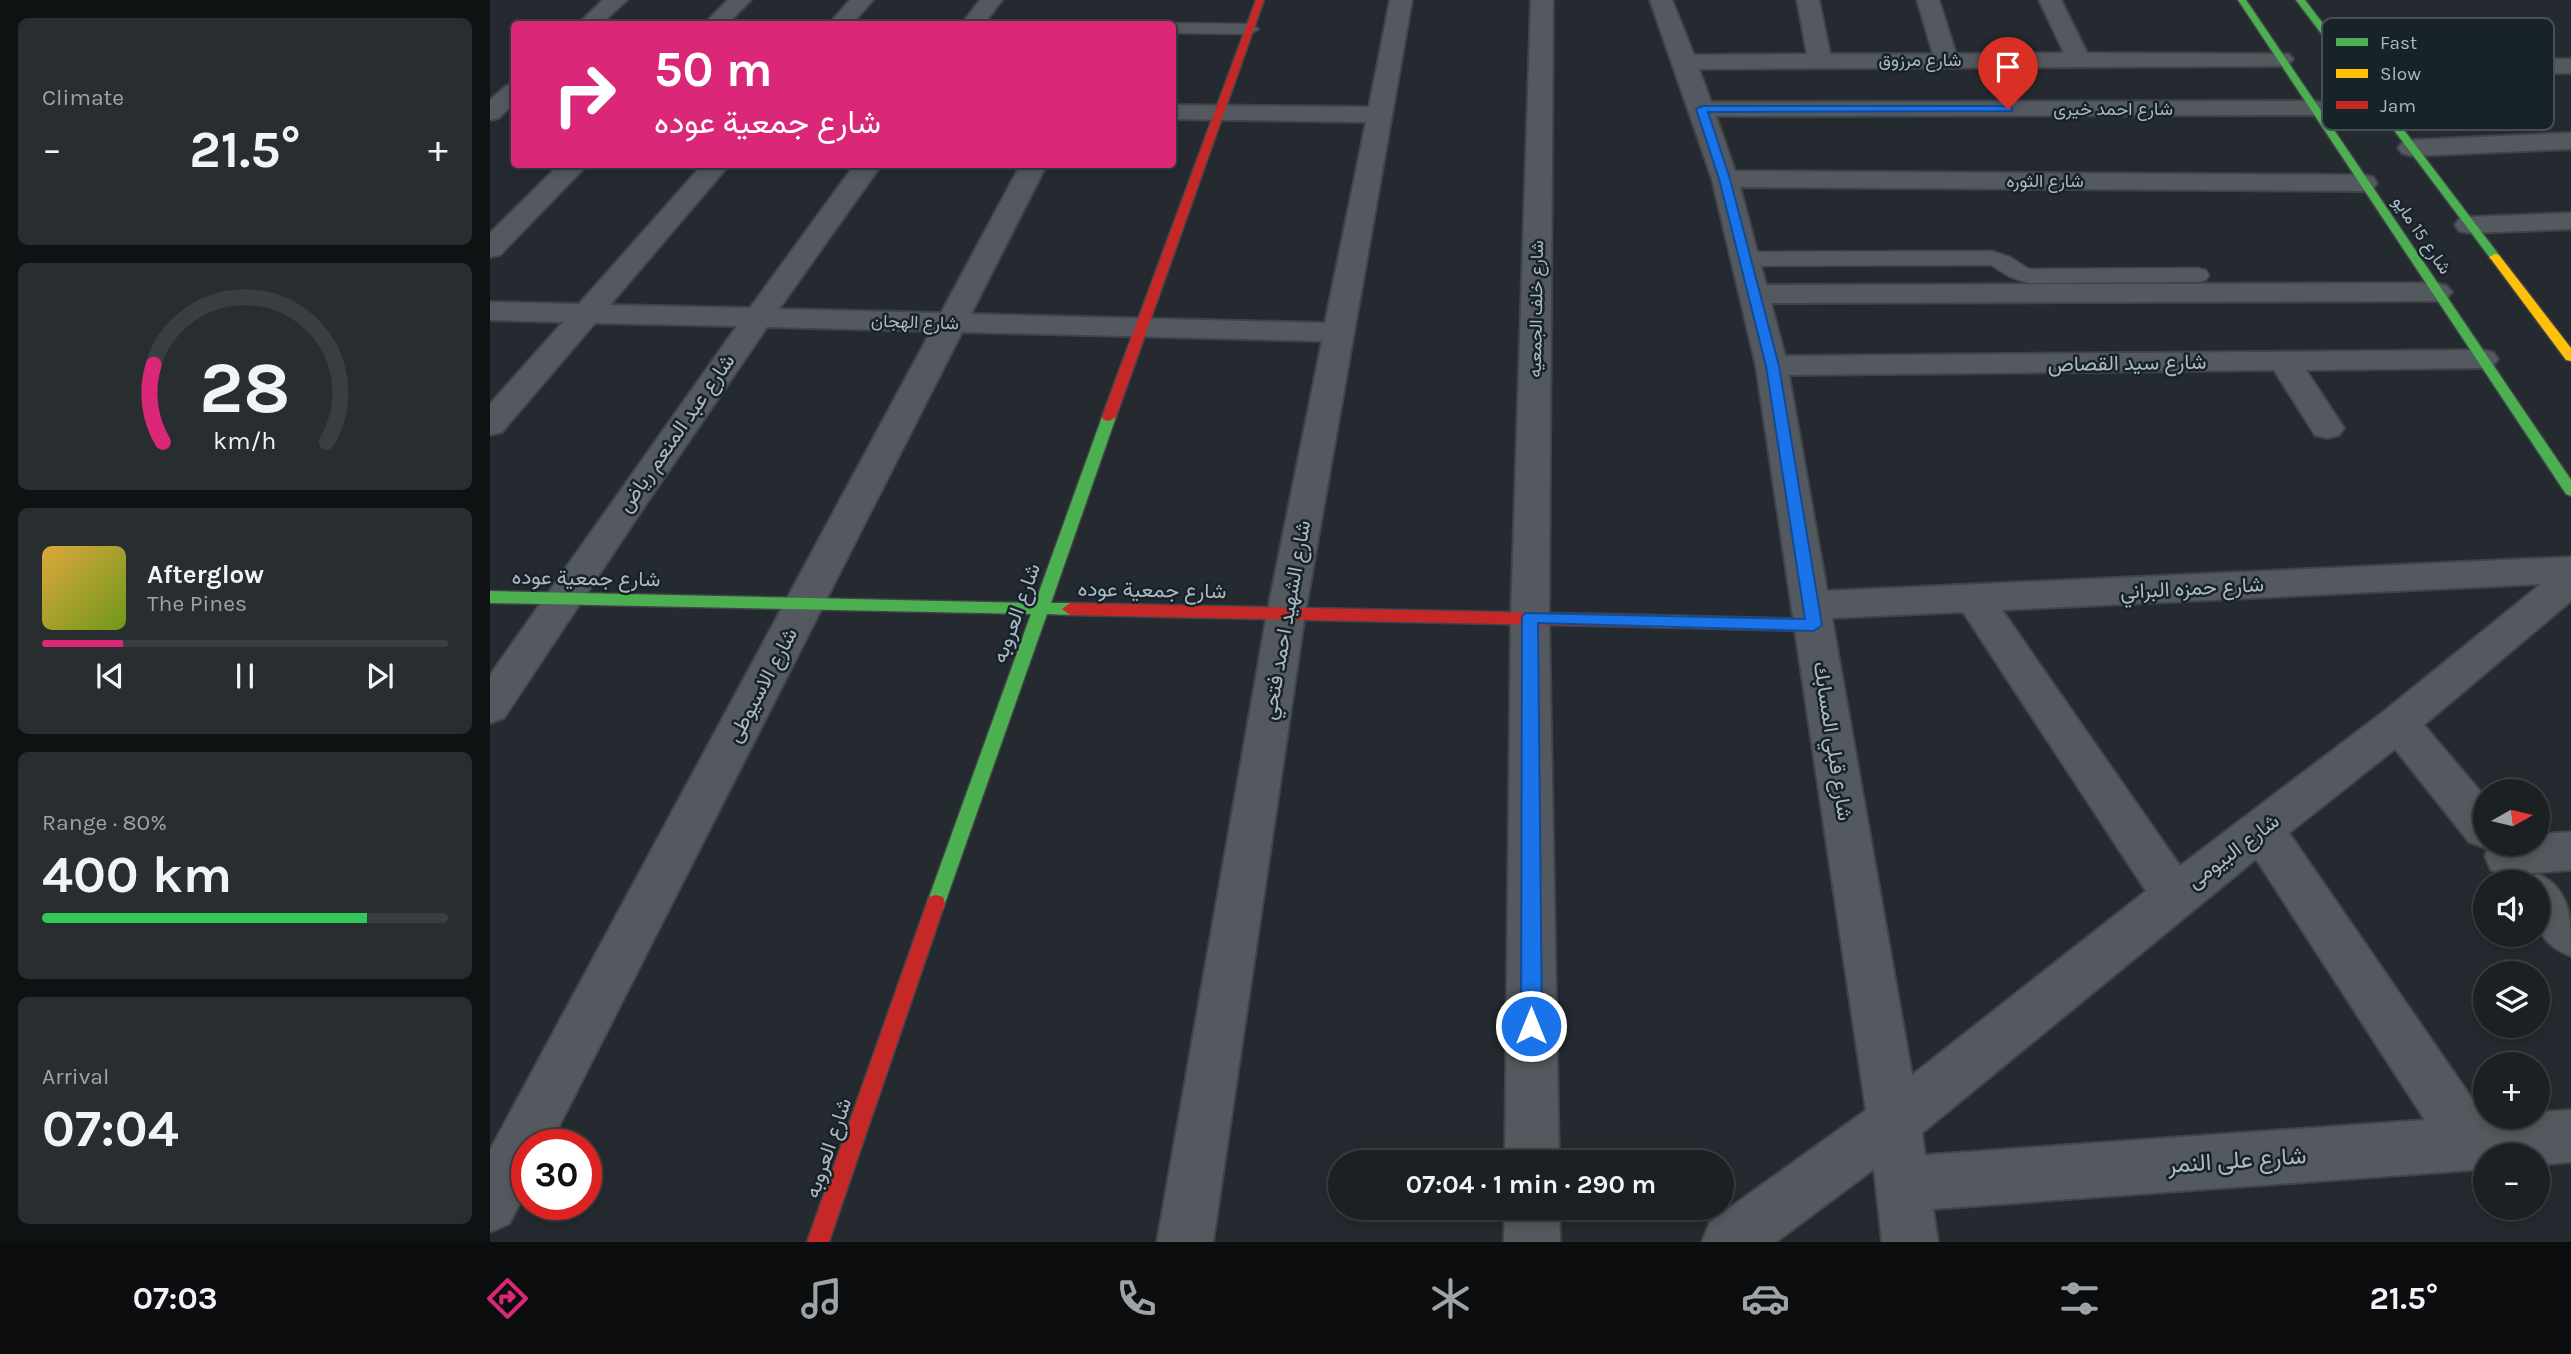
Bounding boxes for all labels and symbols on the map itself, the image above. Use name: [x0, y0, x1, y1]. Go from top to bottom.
legend: [2322, 18, 2554, 130]
text: Fast: [2380, 32, 2417, 54]
pin: [1978, 37, 2038, 109]
street label: شارع مرزوق: [1878, 49, 1962, 72]
text: Slow: [2380, 63, 2421, 85]
text: Jam: [2380, 95, 2416, 117]
street label: شارع احمد خيرى: [2053, 98, 2173, 121]
street label: شارع الثوره: [2006, 170, 2084, 193]
street label: شارع 15 مايو: [2387, 192, 2456, 279]
street label: شارع خلف الجمعيه: [1524, 240, 1549, 378]
street label: شارع الهجان: [871, 309, 959, 336]
street label: شارع عبد المنعم رياض: [612, 349, 741, 518]
street label: شارع سيد القصاص: [2047, 350, 2207, 378]
street label: شارع الشهيد احمد فتحي: [1257, 518, 1320, 723]
street label: شارع العروبه: [987, 560, 1047, 667]
street label: شارع جمعية عوده: [511, 565, 661, 593]
street label: شارع حمزه البراني: [2120, 572, 2265, 609]
street label: شارع جمعية عوده: [1077, 577, 1227, 605]
street label: شارع الاسيوطى: [722, 624, 804, 747]
street label: شارع قبلي المسابك: [1804, 660, 1857, 823]
north arrow: [2473, 779, 2550, 856]
street label: شارع البيومى: [2182, 809, 2285, 895]
position arrow: [1494, 989, 1568, 1063]
street label: شارع العروبه: [800, 1095, 858, 1202]
speed limit sign: 30: [511, 1129, 602, 1220]
street label: شارع على النمر: [2166, 1141, 2307, 1181]

